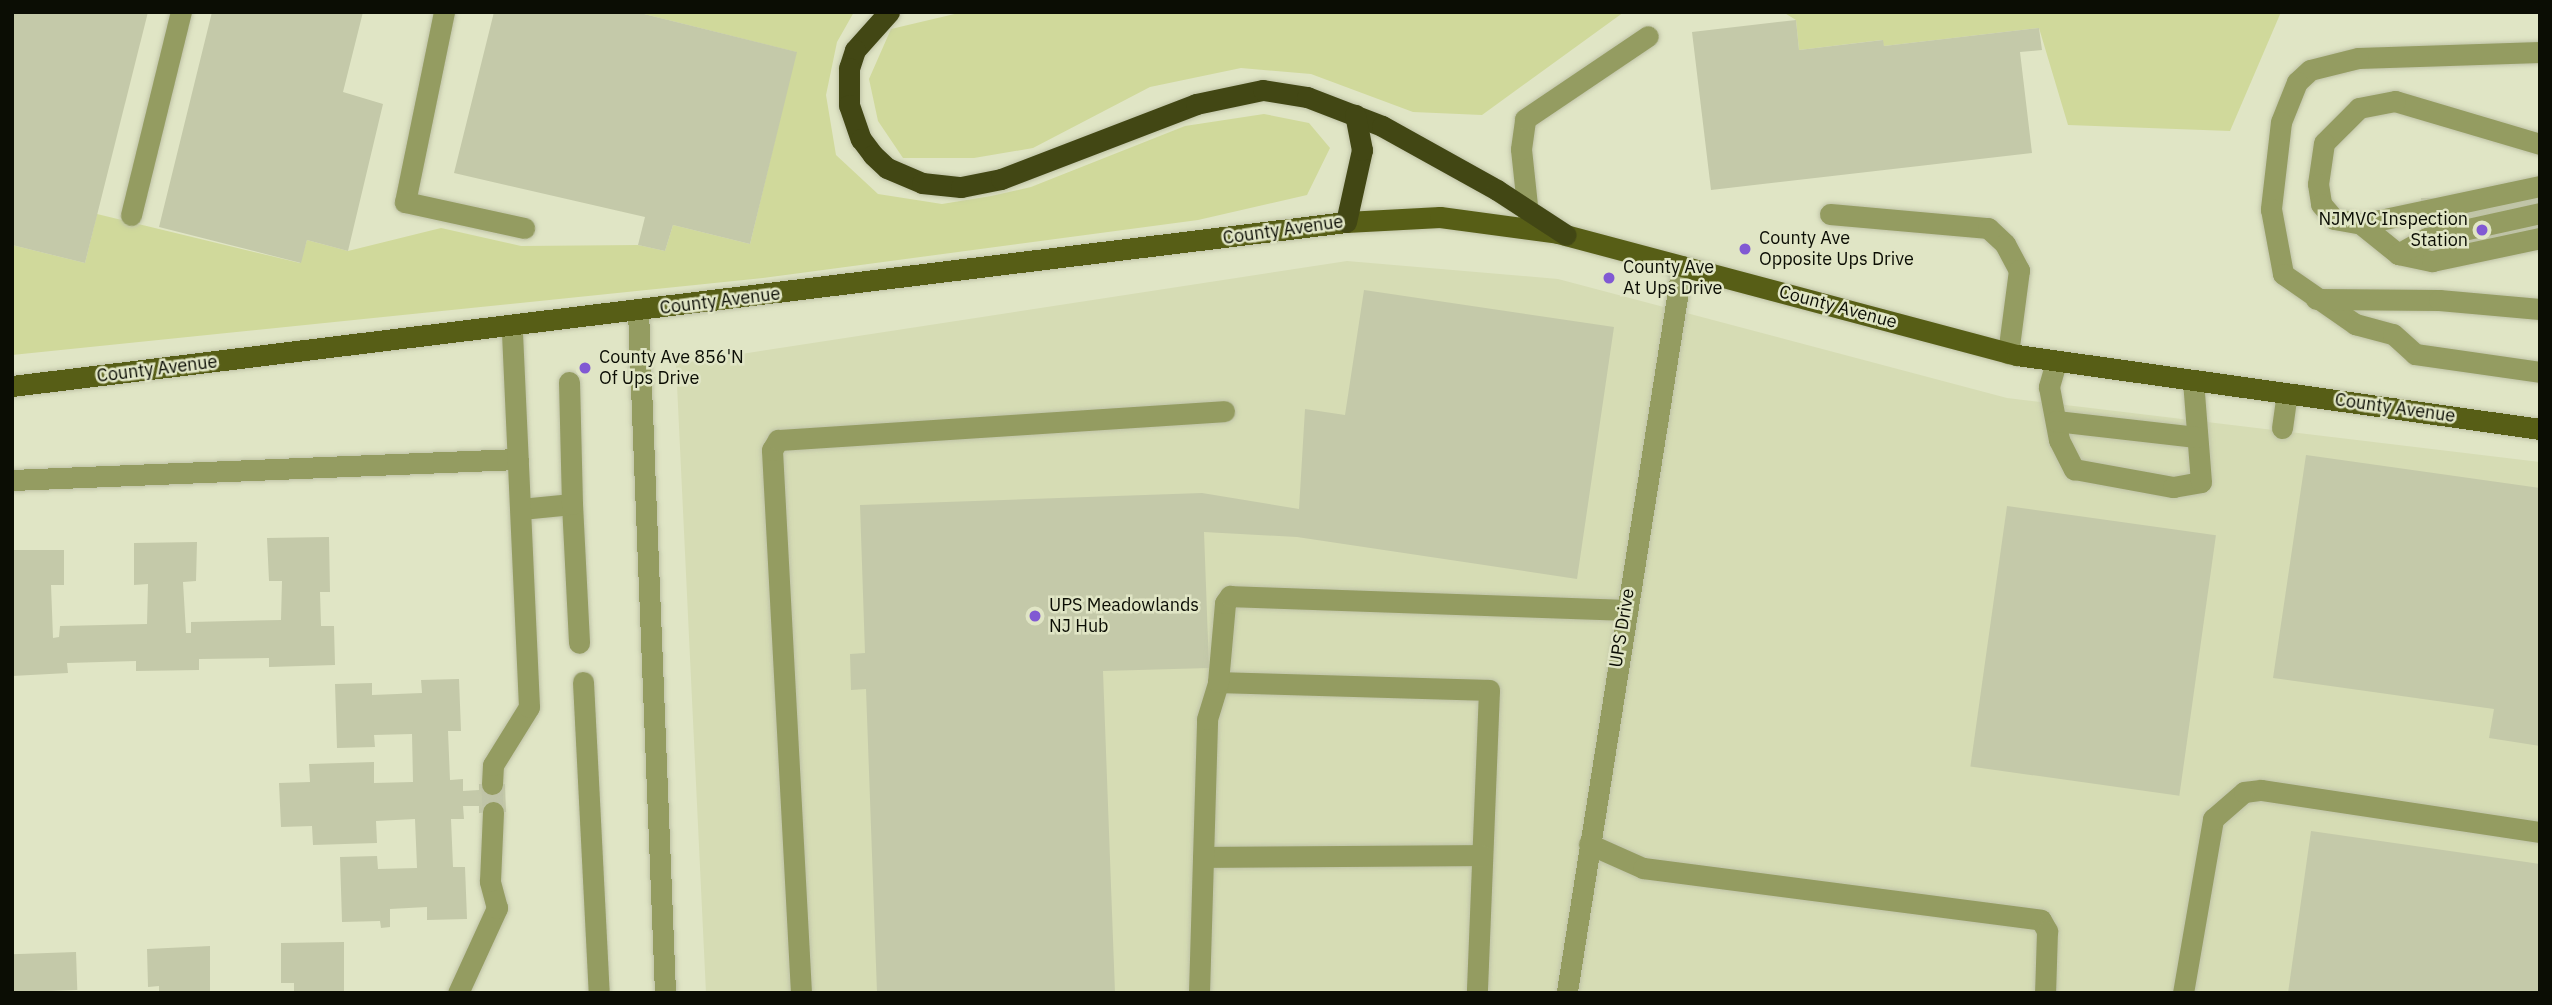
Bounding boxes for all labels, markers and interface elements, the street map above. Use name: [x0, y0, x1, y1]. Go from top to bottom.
place label: NJMVC Inspection Station: [2319, 209, 2468, 252]
street label: County Avenue: [1221, 211, 1345, 249]
marker: NJMVC Inspection Station: [2474, 222, 2490, 238]
place label: County Ave Opposite Ups Drive: [1759, 228, 1914, 270]
marker: County Ave Opposite Ups Drive: [1737, 241, 1753, 257]
place label: County Ave At Ups Drive: [1623, 257, 1722, 300]
marker: County Ave At Ups Drive: [1601, 270, 1617, 286]
street label: County Avenue: [1777, 281, 1899, 333]
street label: County Avenue: [658, 283, 782, 319]
place label: County Ave 856'N Of Ups Drive: [599, 347, 744, 390]
street label: County Avenue: [95, 351, 219, 387]
marker: County Ave 856'N Of Ups Drive: [577, 360, 593, 376]
street label: County Avenue: [2333, 389, 2457, 427]
street label: UPS Drive: [1605, 587, 1639, 669]
place label: UPS Meadowlands NJ Hub: [1049, 595, 1199, 638]
marker: UPS Meadowlands NJ Hub: [1027, 608, 1043, 624]

